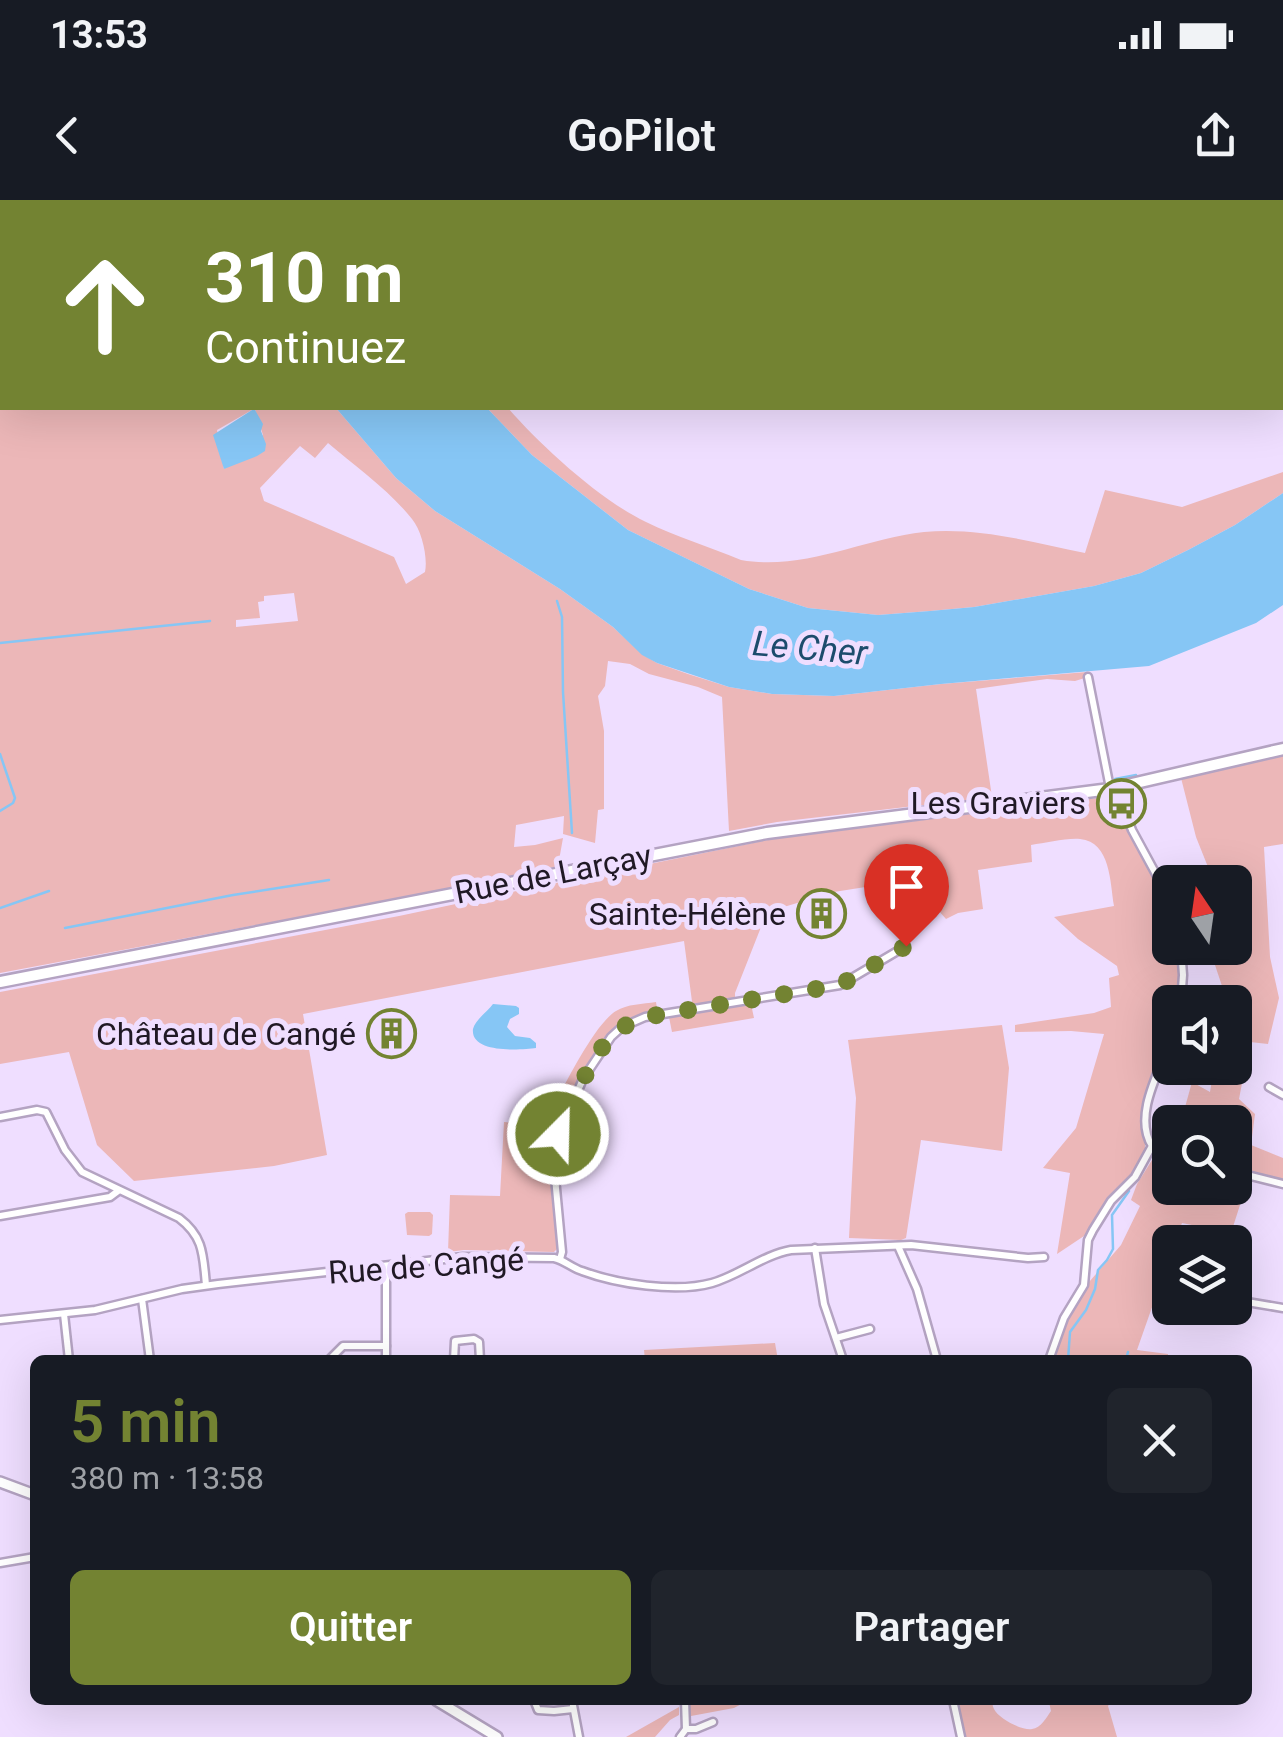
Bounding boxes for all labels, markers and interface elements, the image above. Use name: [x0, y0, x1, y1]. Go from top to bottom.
text: 13:53: [50, 13, 148, 57]
icon: back: [40, 108, 95, 163]
icon: share: [1188, 108, 1243, 163]
text: GoPilot: [567, 109, 716, 162]
text: 310 m: [205, 237, 404, 319]
icon: ahead: [40, 240, 170, 370]
text: Continuez: [205, 321, 406, 374]
water label: Le Cher: [751, 623, 871, 674]
bus stop icon: Les Graviers: [1095, 777, 1147, 829]
place label: Les Graviers: [911, 784, 1086, 822]
street label: Rue de Larçay: [451, 836, 655, 912]
pin: [864, 844, 949, 947]
icon: arrive: [879, 859, 934, 914]
north arrow: [1152, 865, 1252, 965]
map controls: [1152, 865, 1252, 1325]
building icon: Sainte-Hélène: [795, 888, 847, 940]
place label: Sainte-Hélène: [589, 895, 786, 933]
button: sound: [1152, 985, 1252, 1085]
building icon: Château de Cangé: [365, 1008, 417, 1060]
place label: Château de Cangé: [96, 1015, 356, 1053]
position arrow: [506, 1082, 610, 1186]
button: search: [1152, 1105, 1252, 1205]
button: layers: [1152, 1225, 1252, 1325]
street label: Rue de Cangé: [327, 1240, 525, 1292]
text: 5 min: [70, 1386, 220, 1457]
button: close: [1107, 1388, 1212, 1493]
text: 380 m · 13:58: [70, 1459, 264, 1497]
button: Quitter: [70, 1570, 631, 1685]
button: Partager: [651, 1570, 1212, 1685]

